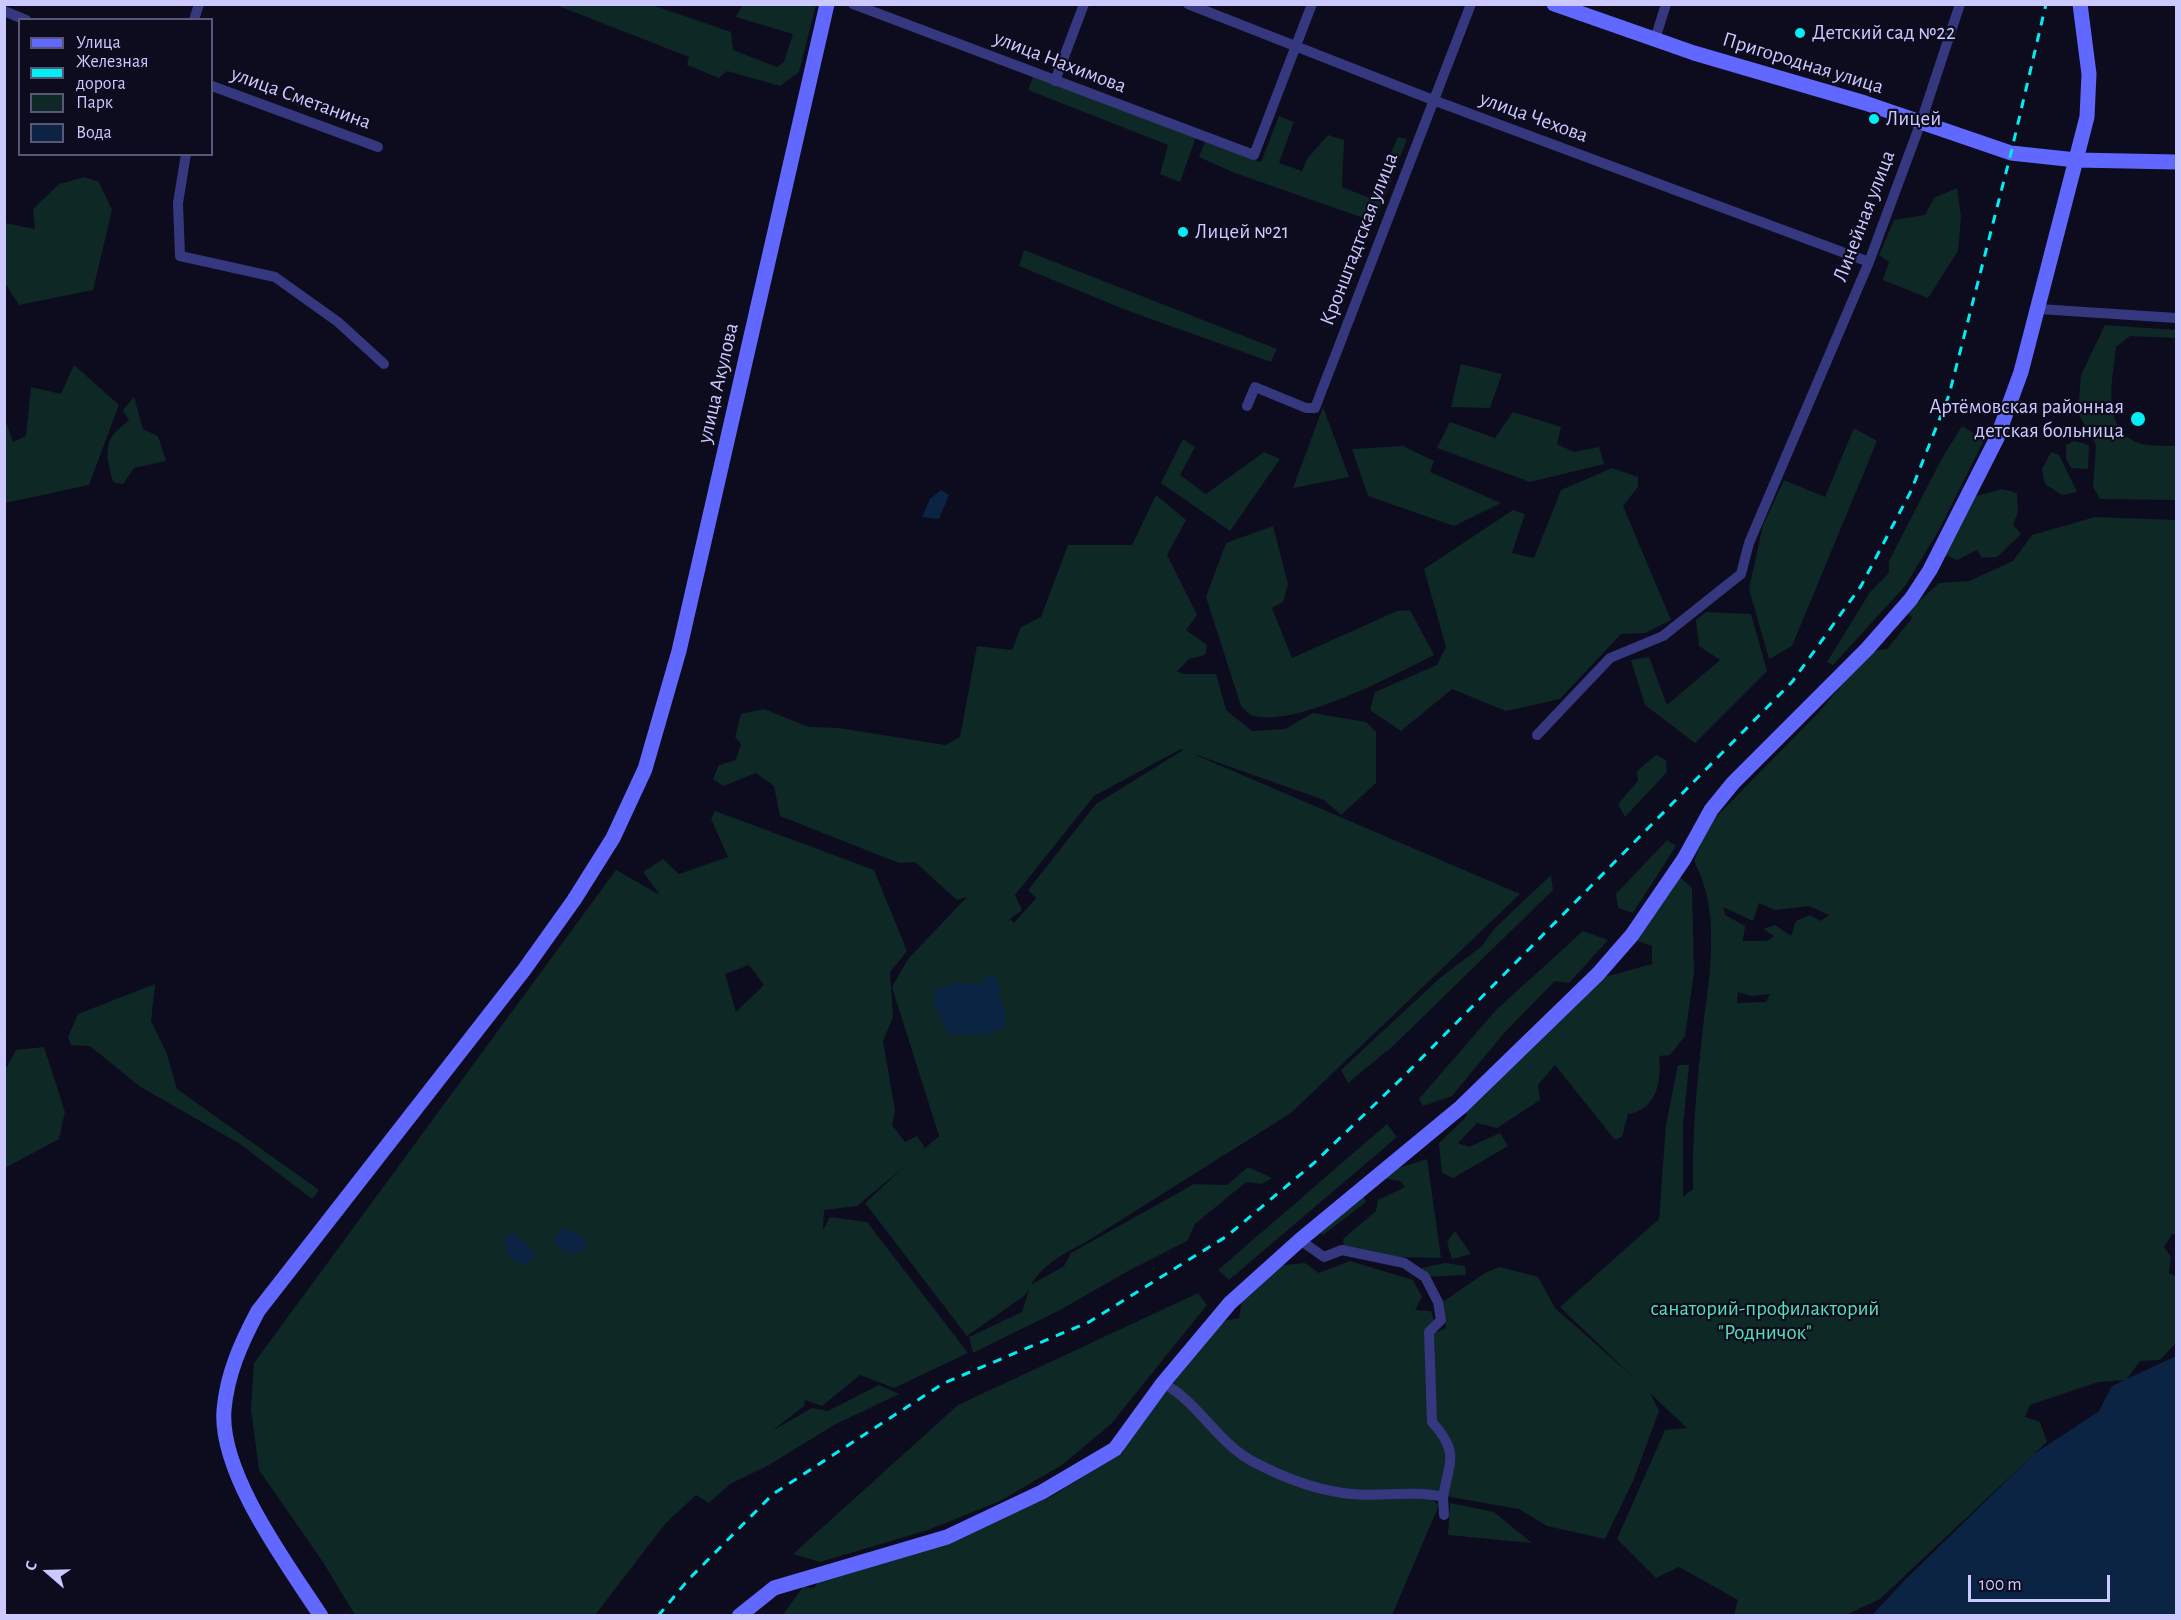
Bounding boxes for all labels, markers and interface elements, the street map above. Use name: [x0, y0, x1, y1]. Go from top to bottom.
legend: [18, 18, 213, 156]
place label: Детский сад №22: [1812, 20, 1955, 46]
street label: улица Нахимова: [990, 25, 1130, 99]
marker: Детский сад №22: [1793, 26, 1807, 40]
street label: Пригородная улица: [1719, 27, 1887, 99]
text: Улица: [76, 34, 121, 52]
text: Железная дорога: [76, 53, 148, 93]
street label: улица Сметанина: [228, 61, 374, 135]
street label: улица Чехова: [1476, 86, 1592, 148]
text: Парк: [76, 94, 113, 112]
place label: Лицей: [1886, 106, 1941, 132]
marker: Лицей: [1867, 112, 1881, 126]
text: Вода: [76, 124, 112, 142]
street label: Линейная улица: [1827, 147, 1901, 285]
street label: Кронштадтская улица: [1314, 149, 1404, 329]
place label: Лицей №21: [1195, 219, 1289, 245]
marker: Лицей №21: [1176, 225, 1190, 239]
street label: улица Акулова: [692, 320, 744, 446]
place label: Артёмовская районная детская больница: [1929, 394, 2124, 444]
marker: Артёмовская районная детская больница: [2129, 410, 2147, 428]
park label: санаторий-профилакторий "Родничок": [1651, 1296, 1879, 1346]
north arrow: [18, 1542, 78, 1602]
text: С: [22, 1559, 40, 1573]
scale bar: [1971, 1563, 2114, 1601]
text: 100 m: [1979, 1576, 2022, 1594]

